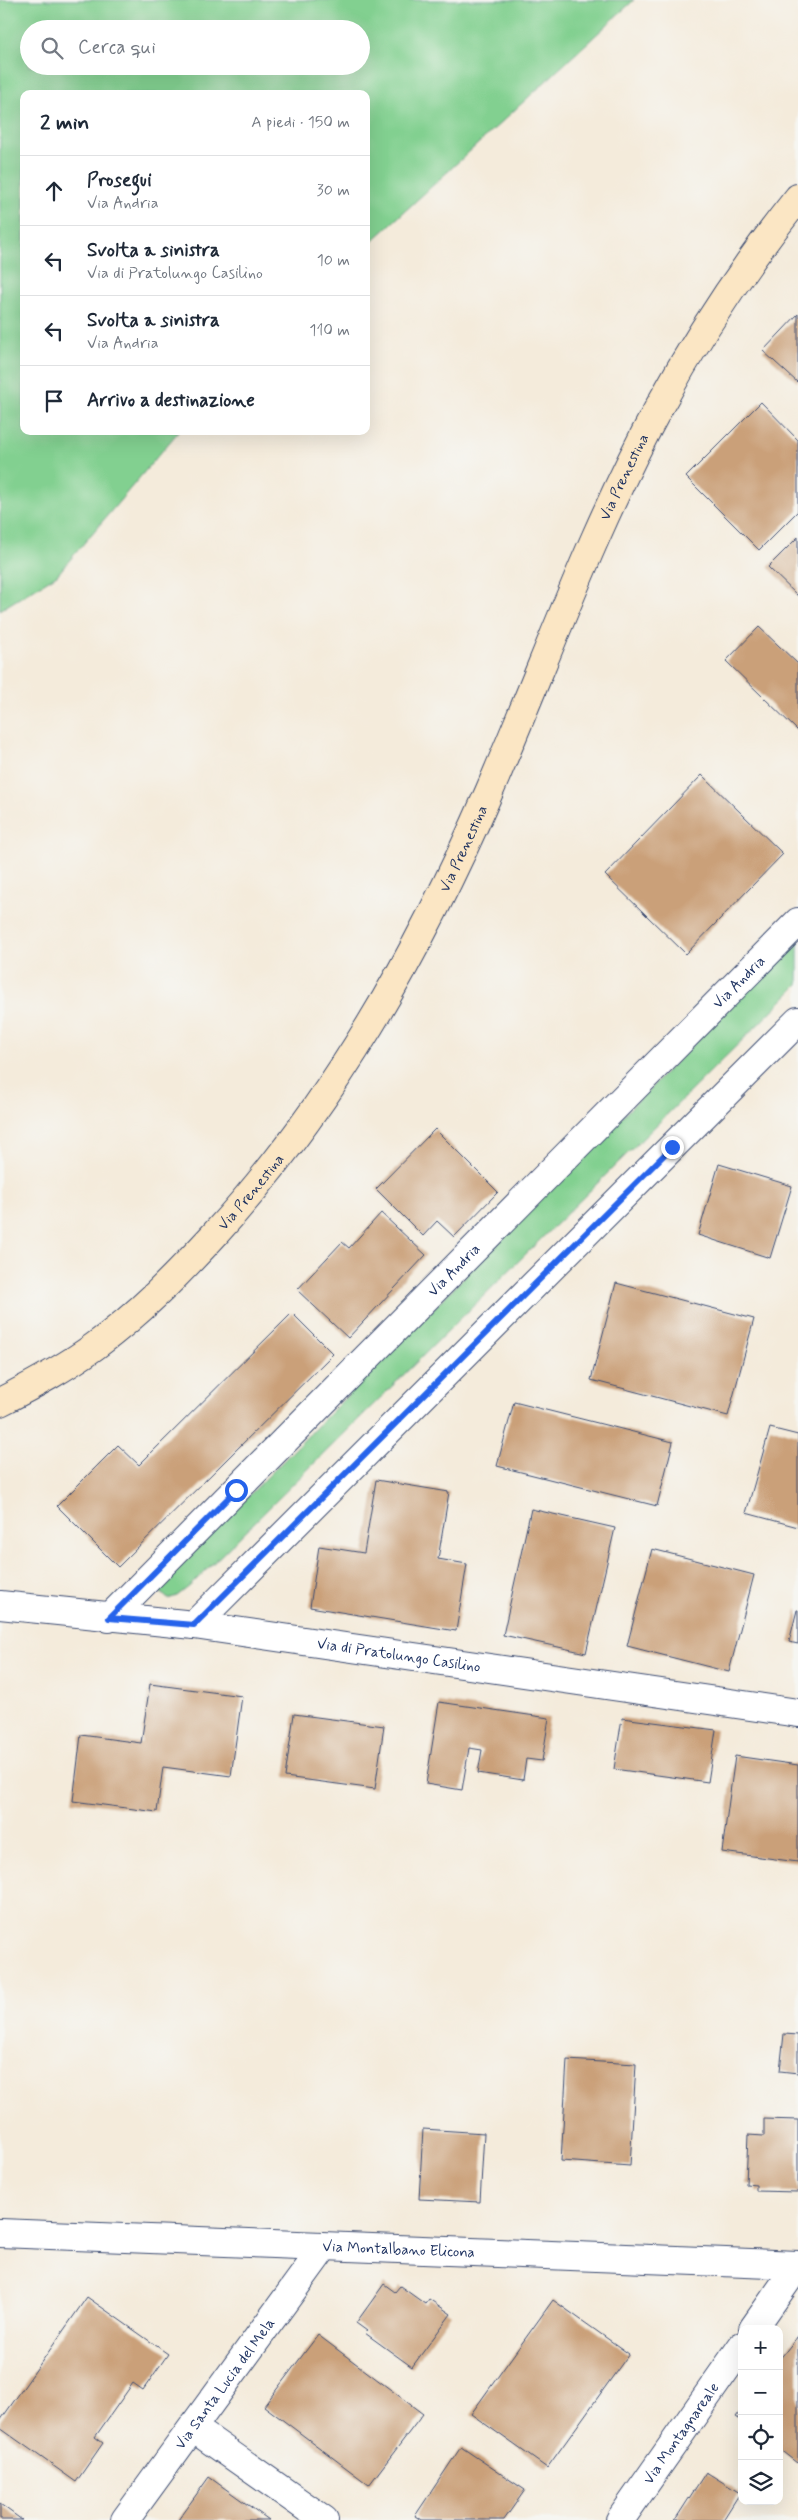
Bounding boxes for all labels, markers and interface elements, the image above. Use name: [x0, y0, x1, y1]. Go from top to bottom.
search box: [20, 20, 370, 75]
icon: search: [38, 34, 66, 62]
text: Cerca qui: [78, 35, 156, 60]
text: 2 min: [40, 109, 89, 137]
text: A piedi · 150 m: [251, 112, 350, 133]
text: Prosegui: [87, 168, 152, 193]
icon: ahead: [40, 177, 68, 205]
text: 30 m: [317, 180, 350, 201]
text: Via Andria: [87, 193, 159, 214]
text: Svolta a sinistra: [87, 238, 220, 263]
icon: left: [40, 247, 68, 275]
text: 10 m: [317, 250, 350, 271]
text: Via di Pratolungo Casilino: [87, 263, 263, 284]
text: Svolta a sinistra: [87, 308, 220, 333]
icon: left: [40, 317, 68, 345]
text: 110 m: [309, 320, 350, 341]
text: Via Andria: [87, 333, 159, 354]
icon: arrive: [40, 387, 68, 415]
text: Arrivo a destinazione: [87, 388, 255, 413]
street label: Via Prenestina: [596, 431, 654, 524]
street label: Via Prenestina: [435, 802, 493, 896]
street label: Via Andria: [709, 952, 770, 1014]
route end: [661, 1136, 684, 1159]
street label: Via Prenestina: [214, 1150, 289, 1235]
street label: Via Andria: [424, 1240, 485, 1301]
route start: [225, 1479, 248, 1502]
street label: Via di Pratolungo Casilino: [316, 1634, 482, 1678]
street label: Via Montalbano Elicona: [322, 2237, 475, 2263]
street label: Via Santa Lucia del Mela: [171, 2314, 280, 2454]
map controls: [738, 2325, 783, 2505]
button: +: [738, 2325, 783, 2370]
button: −: [738, 2370, 783, 2415]
street label: Via Montagnareale: [639, 2379, 724, 2489]
button: locate: [738, 2415, 783, 2460]
button: layers: [738, 2460, 783, 2505]

